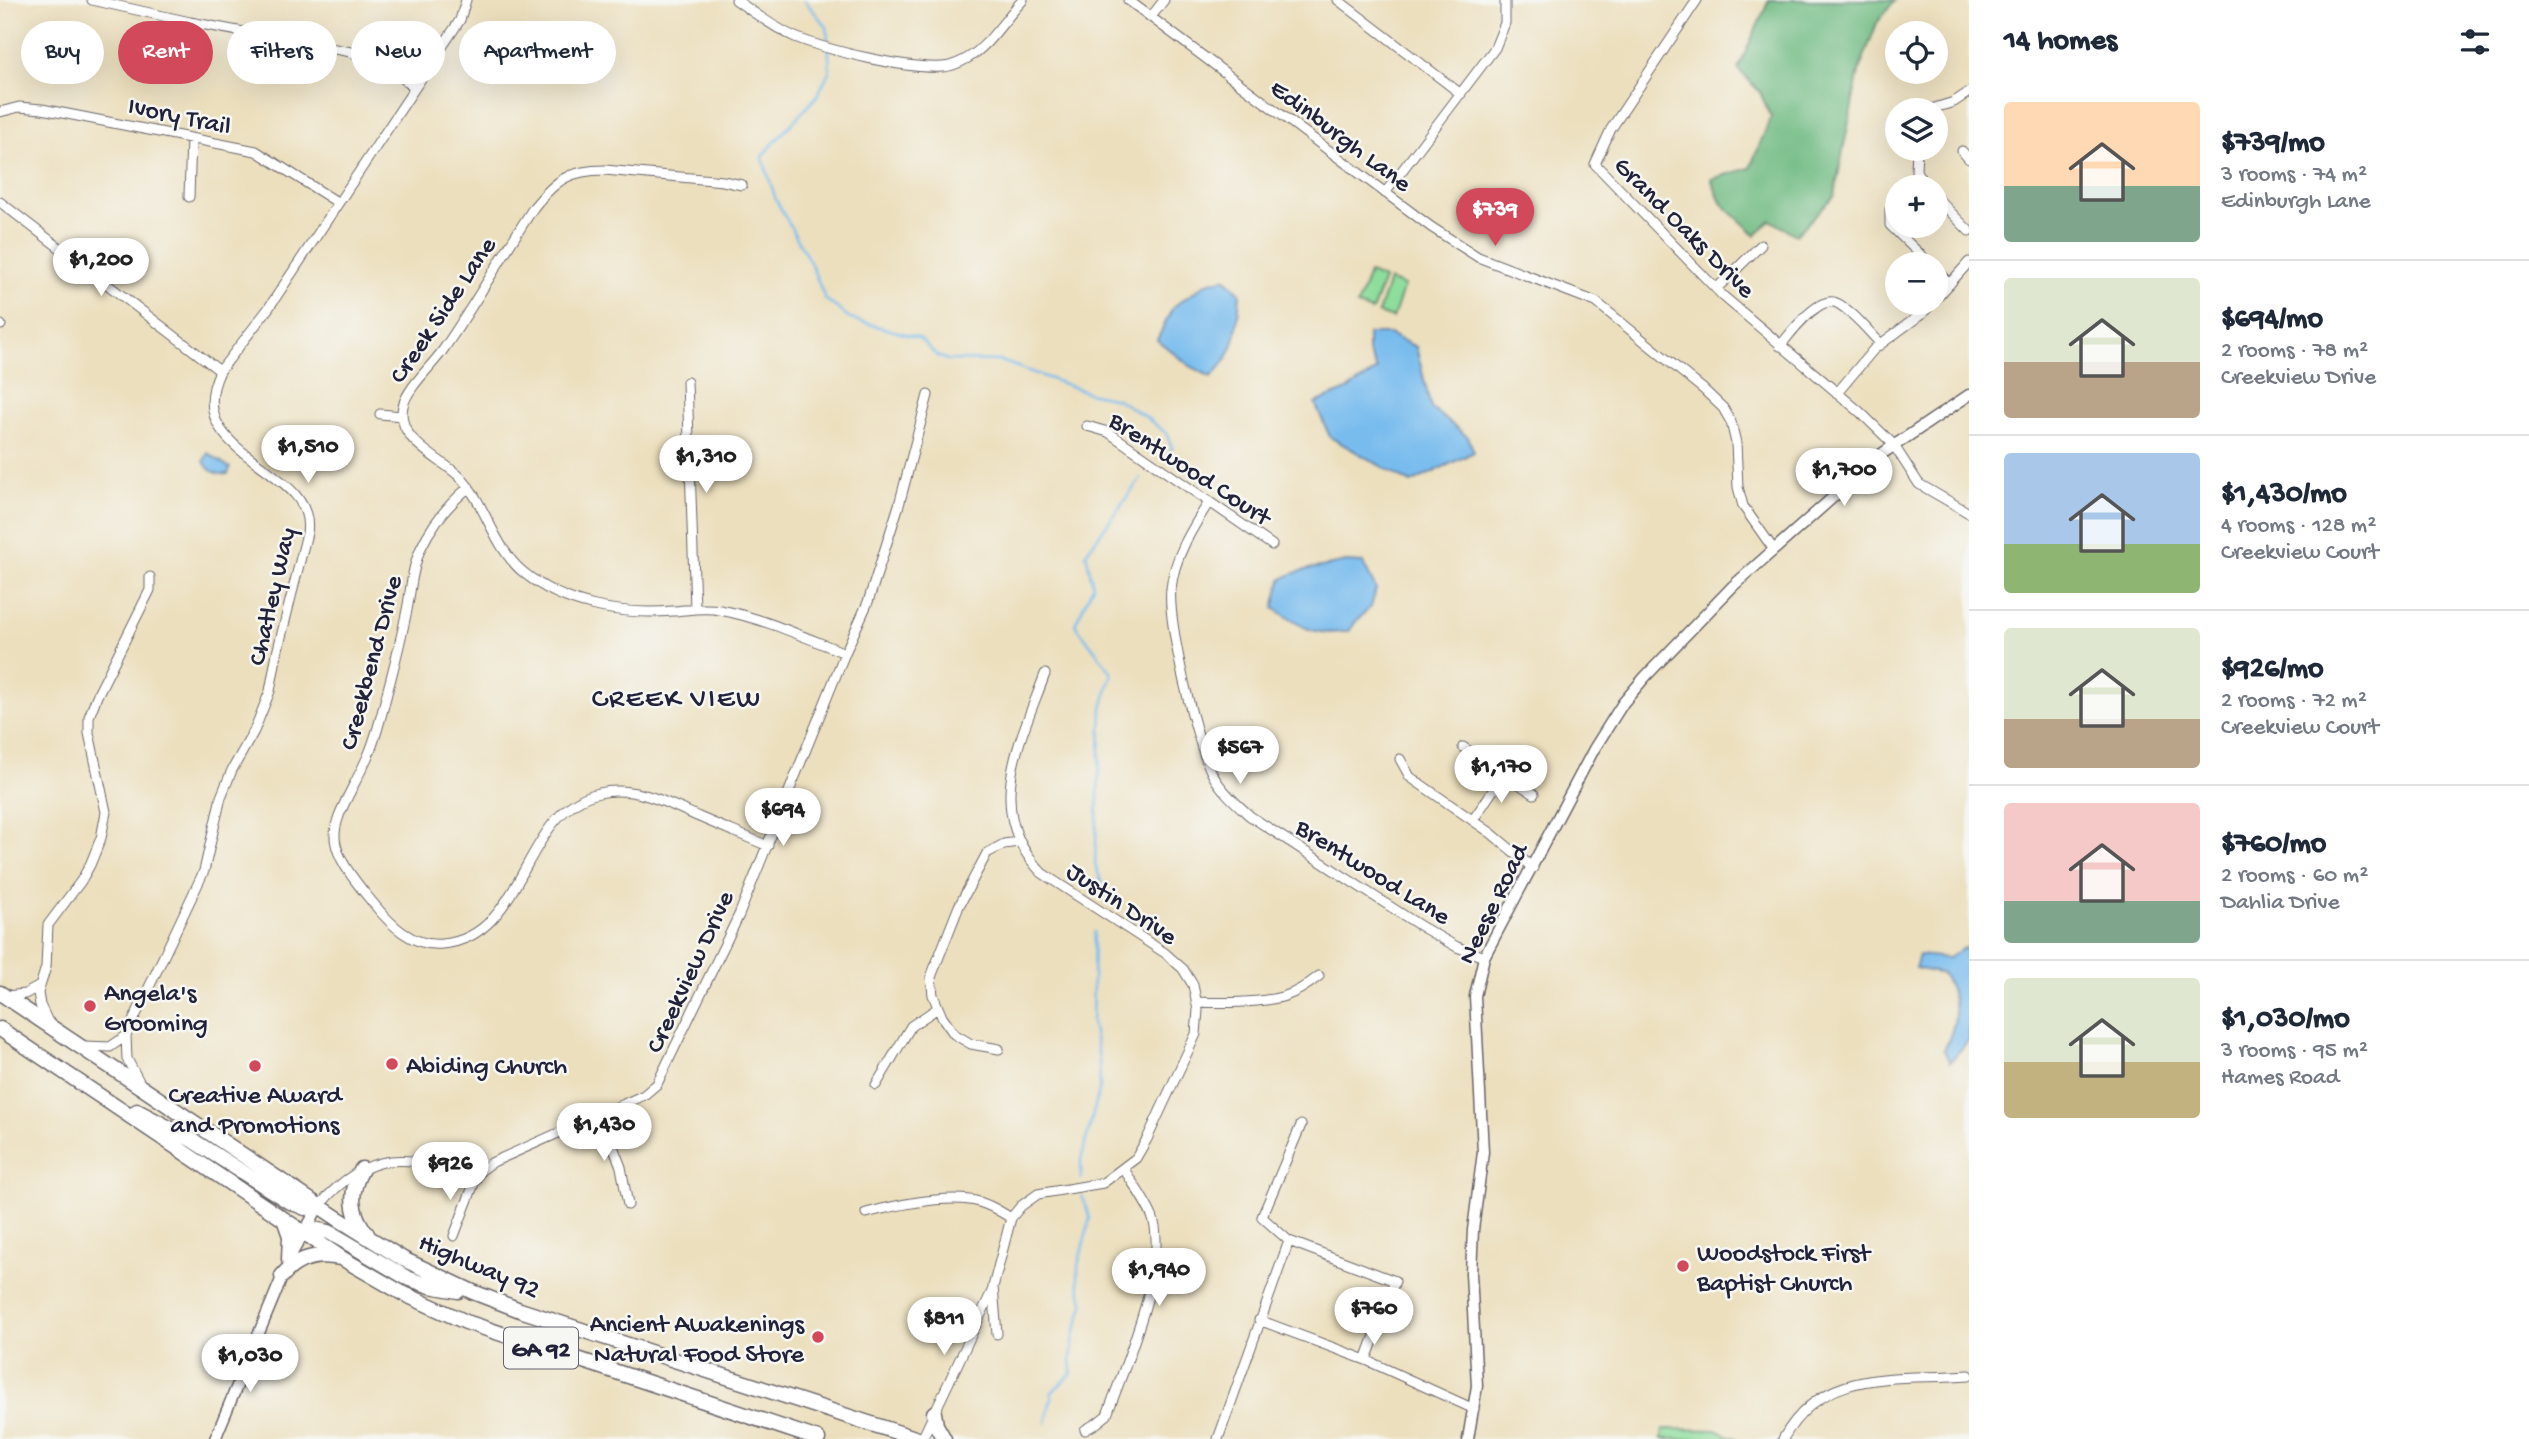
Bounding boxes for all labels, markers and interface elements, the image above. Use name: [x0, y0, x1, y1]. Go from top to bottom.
chip: Buy: [21, 21, 104, 84]
chip: Rent: [118, 21, 213, 84]
chip: Filters: [227, 21, 337, 84]
chip: New: [351, 21, 445, 84]
chip: Apartment: [459, 21, 616, 84]
map controls: [1885, 21, 1948, 315]
button: locate: [1885, 21, 1948, 84]
icon: filters: [2456, 23, 2494, 61]
text: 14 homes: [2004, 25, 2117, 60]
street label: Edinburgh Lane: [1262, 74, 1417, 201]
street label: Ivory Trail: [125, 92, 233, 144]
button: layers: [1885, 98, 1948, 161]
text: $739/mo: [2221, 127, 2325, 162]
icon: home: [2060, 130, 2144, 214]
street label: Grand Oaks Drive: [1605, 152, 1761, 307]
text: 3 rooms · 74 m²: [2221, 162, 2367, 189]
button: +: [1885, 175, 1948, 238]
pin: $739: [1454, 188, 1536, 248]
text: Edinburgh Lane: [2221, 189, 2371, 216]
text: $739: [1472, 197, 1518, 224]
street label: Creek Side Lane: [384, 232, 505, 391]
pin: $1,200: [44, 238, 158, 298]
text: $1,200: [69, 247, 133, 274]
button: −: [1885, 252, 1948, 315]
text: $694/mo: [2221, 303, 2323, 338]
icon: home: [2060, 306, 2144, 390]
text: 2 rooms · 78 m²: [2221, 338, 2368, 365]
text: Creekview Drive: [2221, 365, 2376, 392]
street label: Brentwood Court: [1101, 406, 1277, 536]
pin: $1,510: [251, 426, 365, 485]
text: $1,510: [277, 434, 339, 461]
pin: $1,310: [649, 435, 763, 495]
text: $1,310: [675, 444, 737, 471]
pin: $1,700: [1787, 448, 1901, 508]
text: $1,700: [1812, 457, 1876, 484]
text: $1,430/mo: [2221, 478, 2347, 513]
icon: home: [2060, 481, 2144, 565]
text: 4 rooms · 128 m²: [2221, 513, 2376, 540]
street label: Chatley Way: [243, 525, 305, 669]
text: Creekview Court: [2221, 540, 2379, 567]
street label: Creekbend Drive: [335, 572, 412, 754]
text: $926/mo: [2221, 653, 2324, 688]
icon: home: [2060, 656, 2144, 740]
district label: CREEK VIEW: [592, 684, 762, 717]
text: 2 rooms · 72 m²: [2221, 688, 2367, 715]
text: Creekview Court: [2221, 715, 2379, 742]
pin: $567: [1199, 726, 1281, 786]
text: $567: [1217, 735, 1263, 762]
pin: $1,170: [1444, 746, 1558, 805]
text: $1,170: [1470, 754, 1532, 781]
pin: $694: [742, 788, 824, 848]
text: $694: [761, 797, 805, 824]
street label: Brentwood Lane: [1287, 813, 1455, 934]
text: $760/mo: [2221, 828, 2326, 863]
icon: home: [2060, 831, 2144, 915]
street label: Neese Road: [1453, 838, 1538, 970]
street label: Justin Drive: [1059, 857, 1182, 954]
text: 2 rooms · 60 m²: [2221, 863, 2368, 890]
street label: Creekview Drive: [641, 886, 743, 1059]
text: Dahlia Drive: [2221, 890, 2340, 917]
place label: Angela's Grooming: [104, 980, 208, 1041]
marker: Angela's Grooming: [82, 998, 98, 1014]
text: $1,030/mo: [2221, 1003, 2350, 1038]
icon: home: [2060, 1006, 2144, 1090]
text: 3 rooms · 95 m²: [2221, 1038, 2368, 1065]
place label: Abiding Church: [406, 1053, 567, 1084]
marker: Abiding Church: [384, 1056, 400, 1072]
marker: Creative Award and Promotions: [247, 1058, 263, 1074]
text: Hames Road: [2221, 1065, 2339, 1092]
place label: Creative Award and Promotions: [169, 1082, 343, 1143]
pin: $1,430: [547, 1104, 661, 1163]
text: $1,430: [573, 1112, 635, 1139]
pin: $926: [409, 1142, 491, 1202]
text: $926: [428, 1151, 472, 1178]
street label: Highway 92: [413, 1229, 544, 1308]
place label: Woodstock First Baptist Church: [1696, 1240, 1872, 1301]
pin: $1,940: [1102, 1248, 1216, 1308]
text: $1,940: [1128, 1257, 1190, 1284]
marker: Woodstock First Baptist Church: [1675, 1258, 1691, 1274]
pin: $760: [1333, 1288, 1415, 1347]
text: $760: [1350, 1296, 1398, 1323]
pin: $811: [903, 1298, 985, 1357]
text: $811: [923, 1306, 965, 1333]
place label: Ancient Awakenings Natural Food Store: [590, 1311, 805, 1372]
road number: GA 92: [504, 1328, 578, 1368]
marker: Ancient Awakenings Natural Food Store: [810, 1329, 826, 1345]
pin: $1,030: [193, 1334, 307, 1394]
text: $1,030: [218, 1343, 282, 1370]

